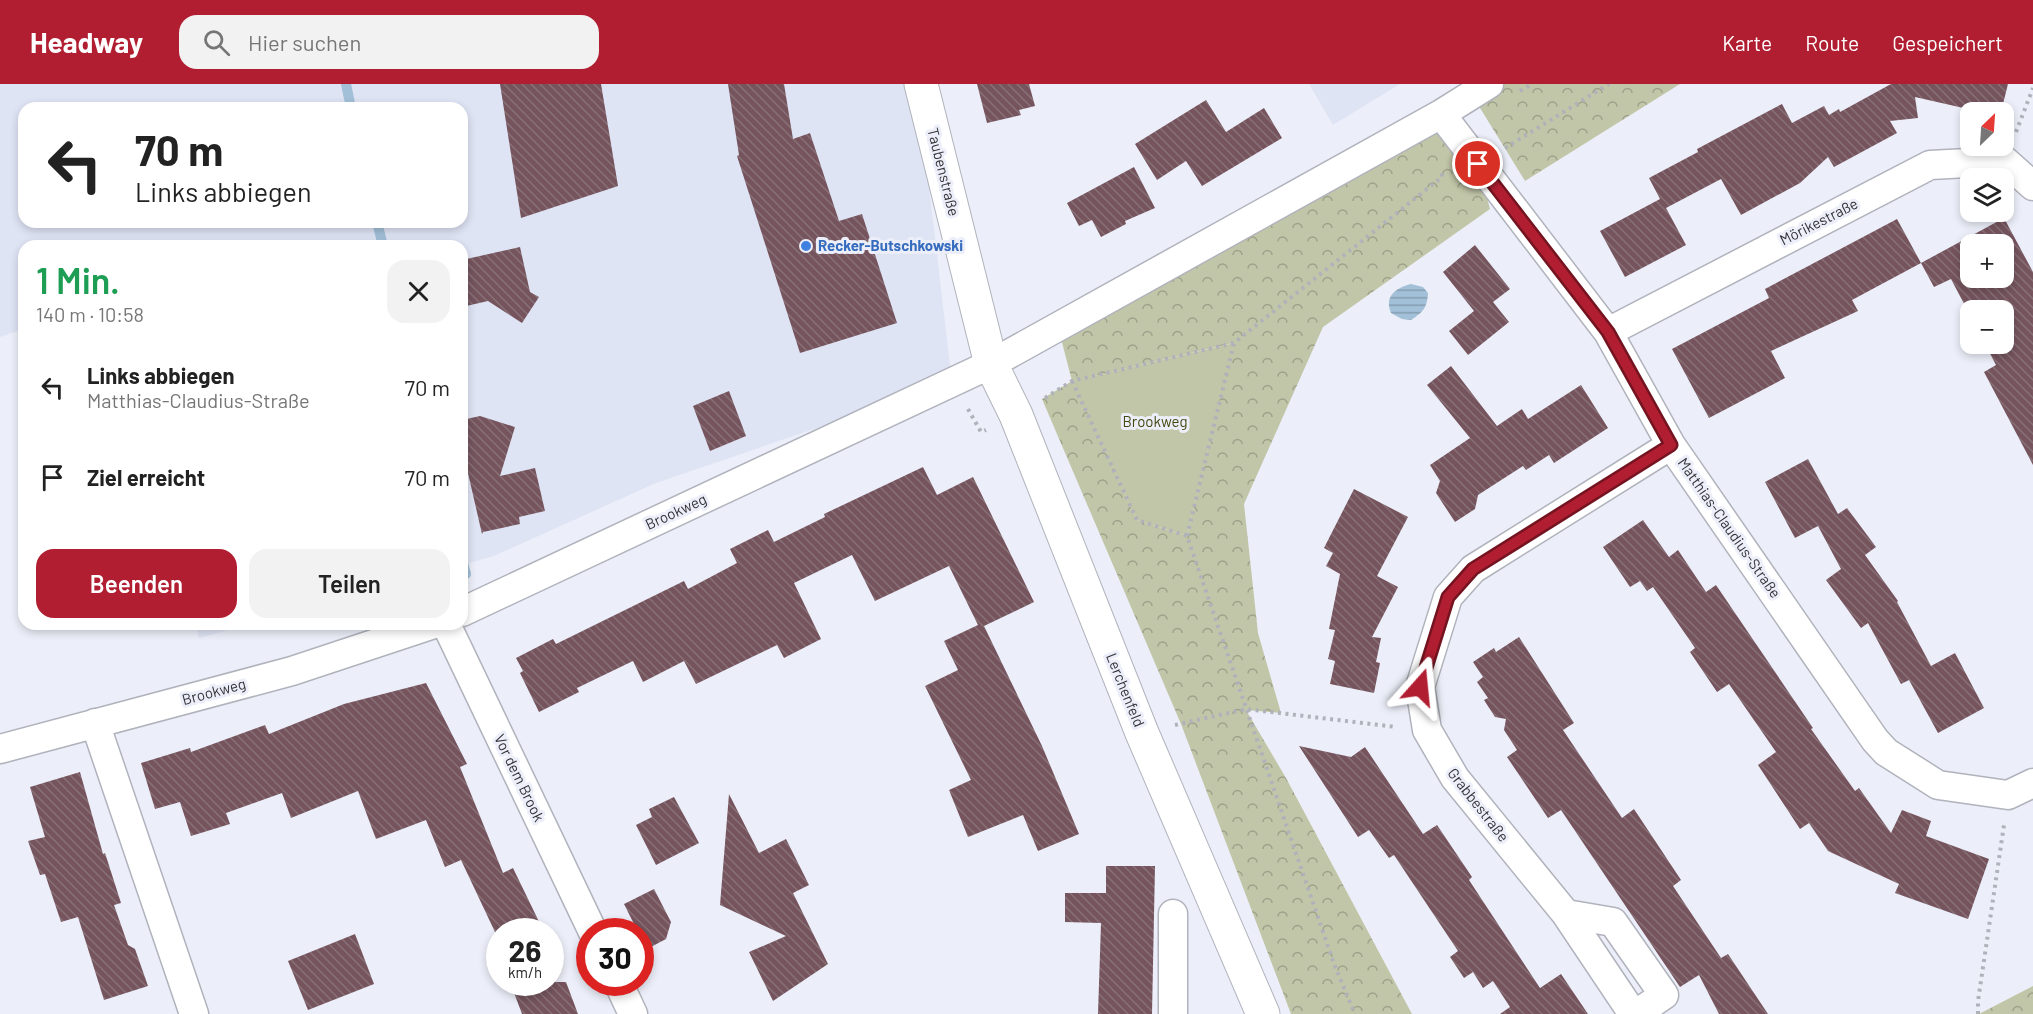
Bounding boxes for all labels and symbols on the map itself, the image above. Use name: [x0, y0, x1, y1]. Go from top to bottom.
north arrow: [1960, 102, 2014, 156]
street label: Taubenstraße: [924, 126, 964, 218]
pin: [1452, 138, 1503, 189]
street label: Mörikestraße: [1776, 194, 1861, 248]
place label: Recker-Butschkowski: [818, 236, 963, 254]
marker: Recker-Butschkowski: [799, 239, 813, 253]
park label: Brookweg: [1122, 412, 1188, 430]
street label: Matthias-Claudius-Straße: [1675, 454, 1785, 601]
street label: Brookweg: [642, 489, 709, 533]
street label: Lerchenfeld: [1103, 650, 1149, 729]
position arrow: [1388, 655, 1452, 719]
street label: Brookweg: [180, 674, 248, 708]
street label: Vor dem Brook: [491, 731, 549, 825]
street label: Grabbestraße: [1444, 764, 1513, 845]
speed limit sign: 30: [576, 918, 654, 996]

